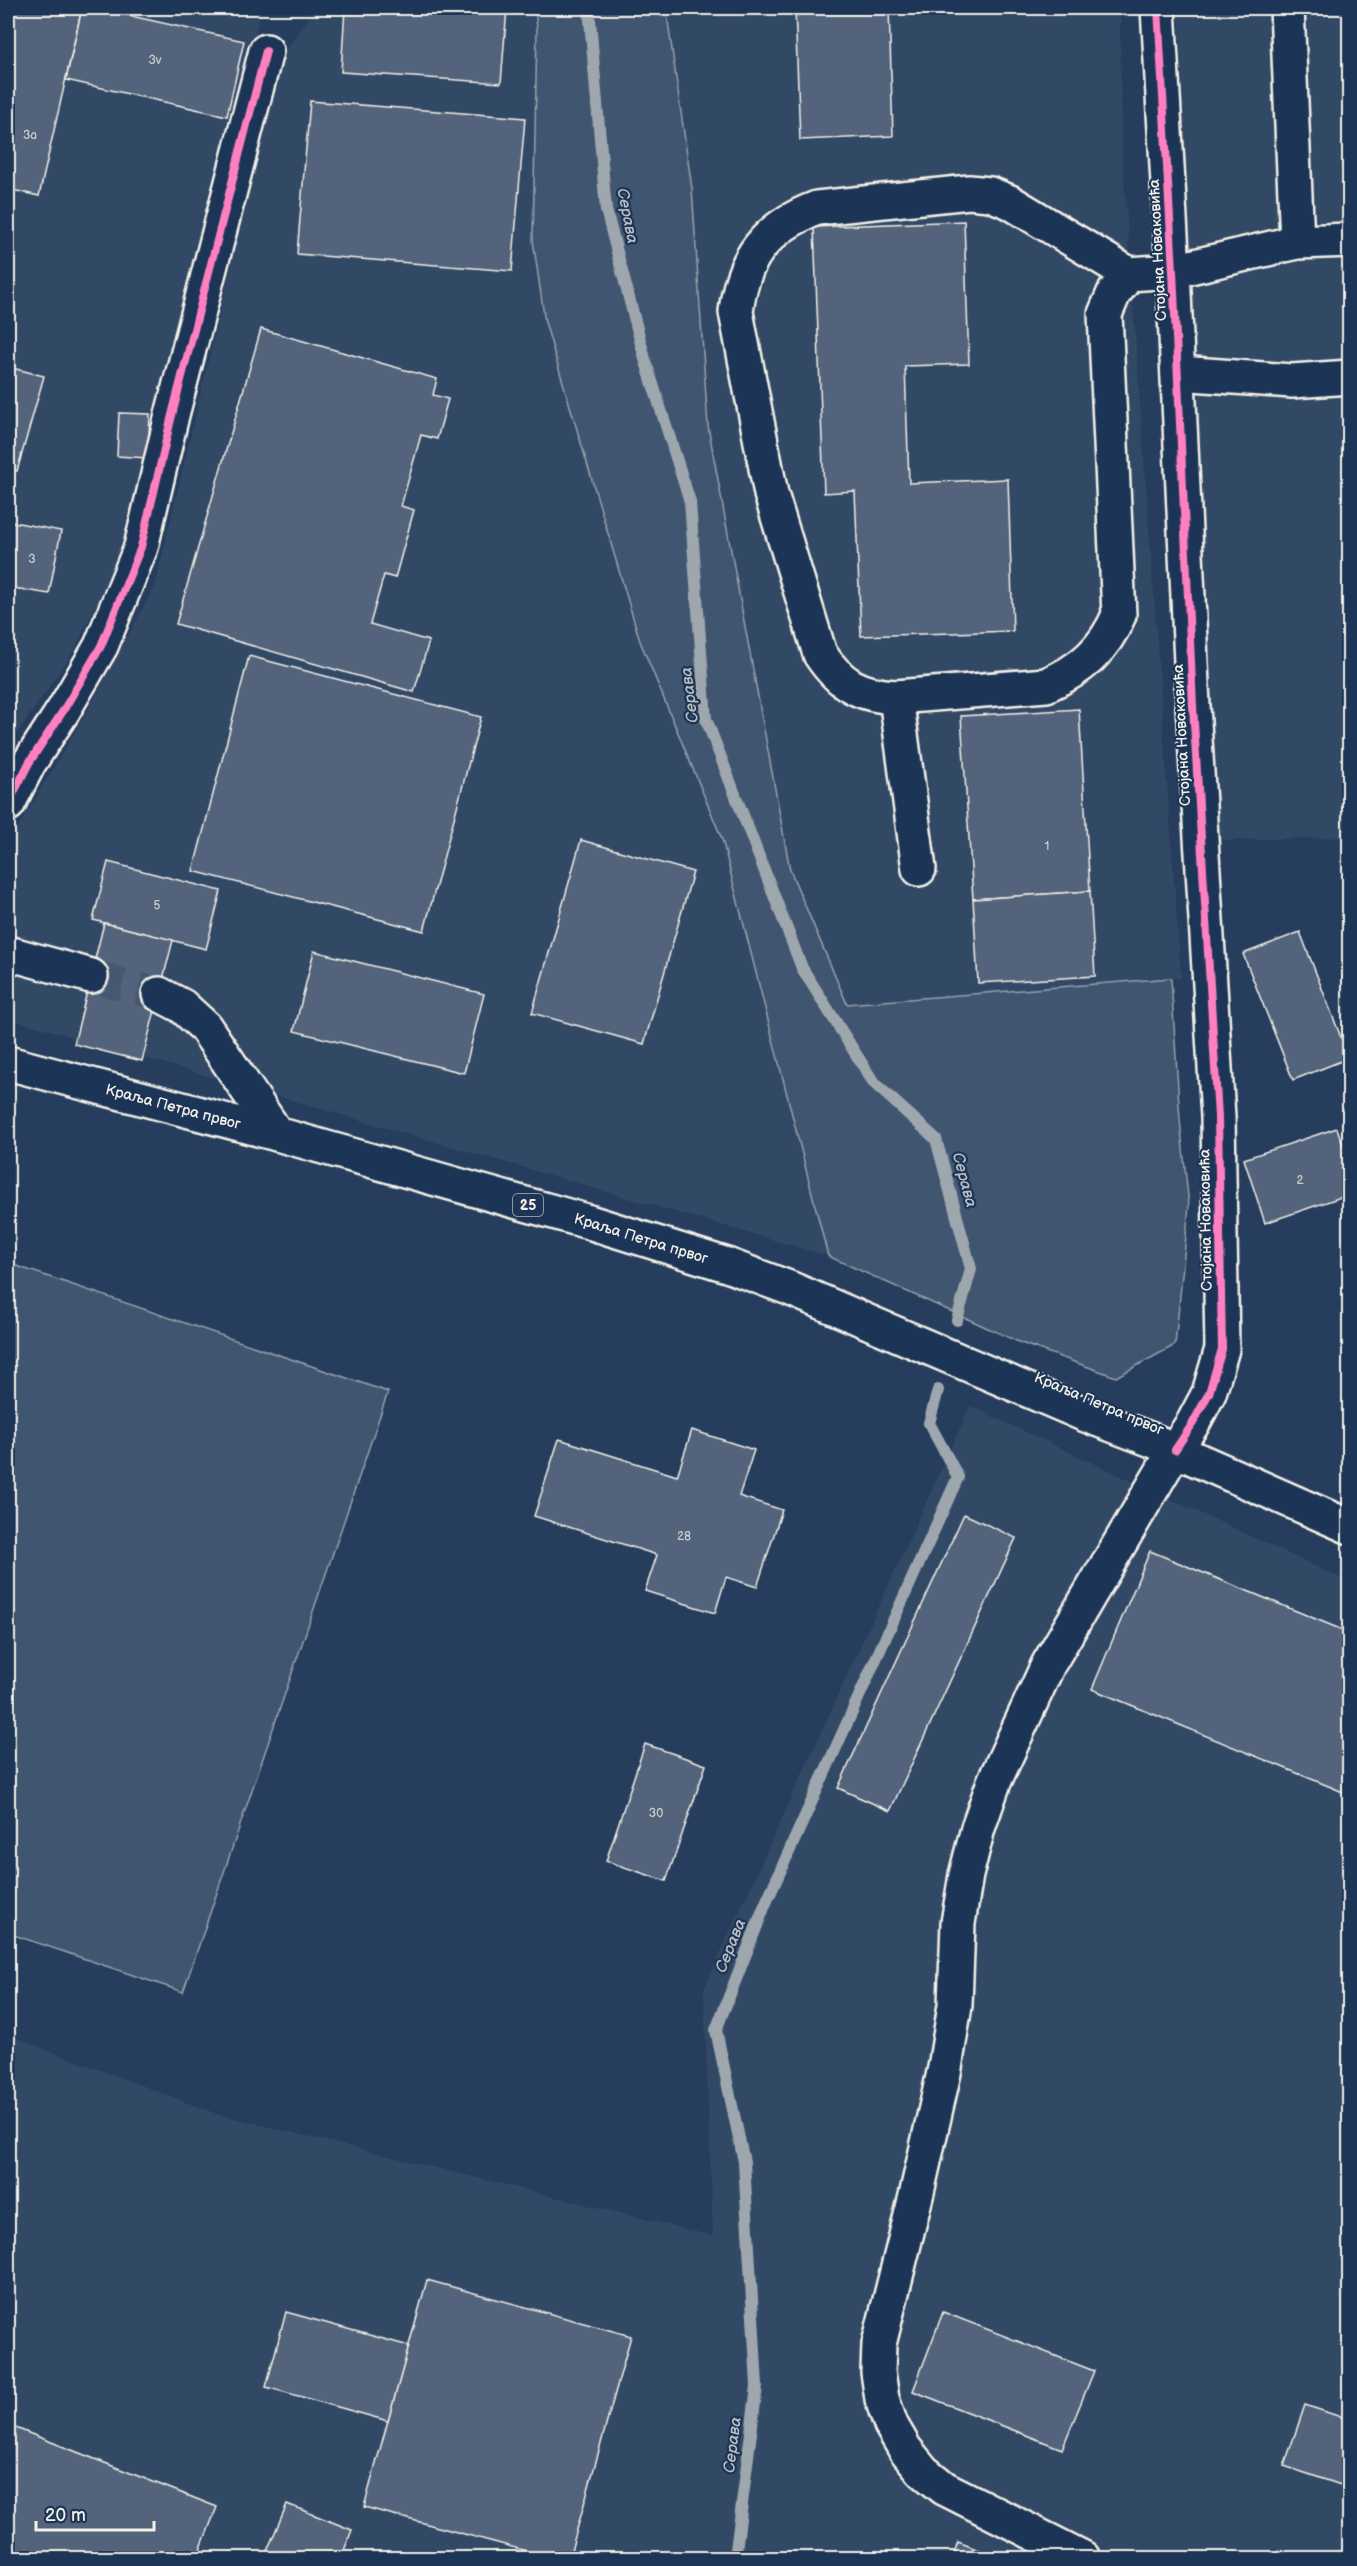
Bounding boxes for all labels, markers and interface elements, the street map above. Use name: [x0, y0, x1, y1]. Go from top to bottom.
house number: 3v: [148, 53, 162, 68]
house number: 3a: [23, 128, 37, 143]
street label: Стојана Новаковића: [1145, 178, 1171, 321]
water label: Серава: [612, 187, 642, 245]
house number: 3: [28, 552, 36, 567]
street label: Стојана Новаковића: [1169, 663, 1195, 806]
water label: Серава: [677, 666, 703, 724]
house number: 1: [1045, 839, 1049, 854]
house number: 5: [154, 898, 161, 913]
street label: Краља Петра првог: [104, 1080, 243, 1134]
street label: Стојана Новаковића: [1195, 1149, 1217, 1291]
water label: Серава: [948, 1150, 980, 1210]
house number: 2: [1296, 1173, 1304, 1188]
road number: 25: [513, 1194, 543, 1216]
street label: Краља Петра првог: [572, 1209, 710, 1268]
street label: Краља Петра првог: [1031, 1368, 1167, 1440]
house number: 28: [677, 1529, 691, 1544]
house number: 30: [649, 1806, 663, 1821]
water label: Серава: [712, 1916, 750, 1976]
water label: Серава: [720, 2416, 746, 2474]
scale bar: [36, 2494, 154, 2532]
text: 20 m: [45, 2505, 86, 2526]

